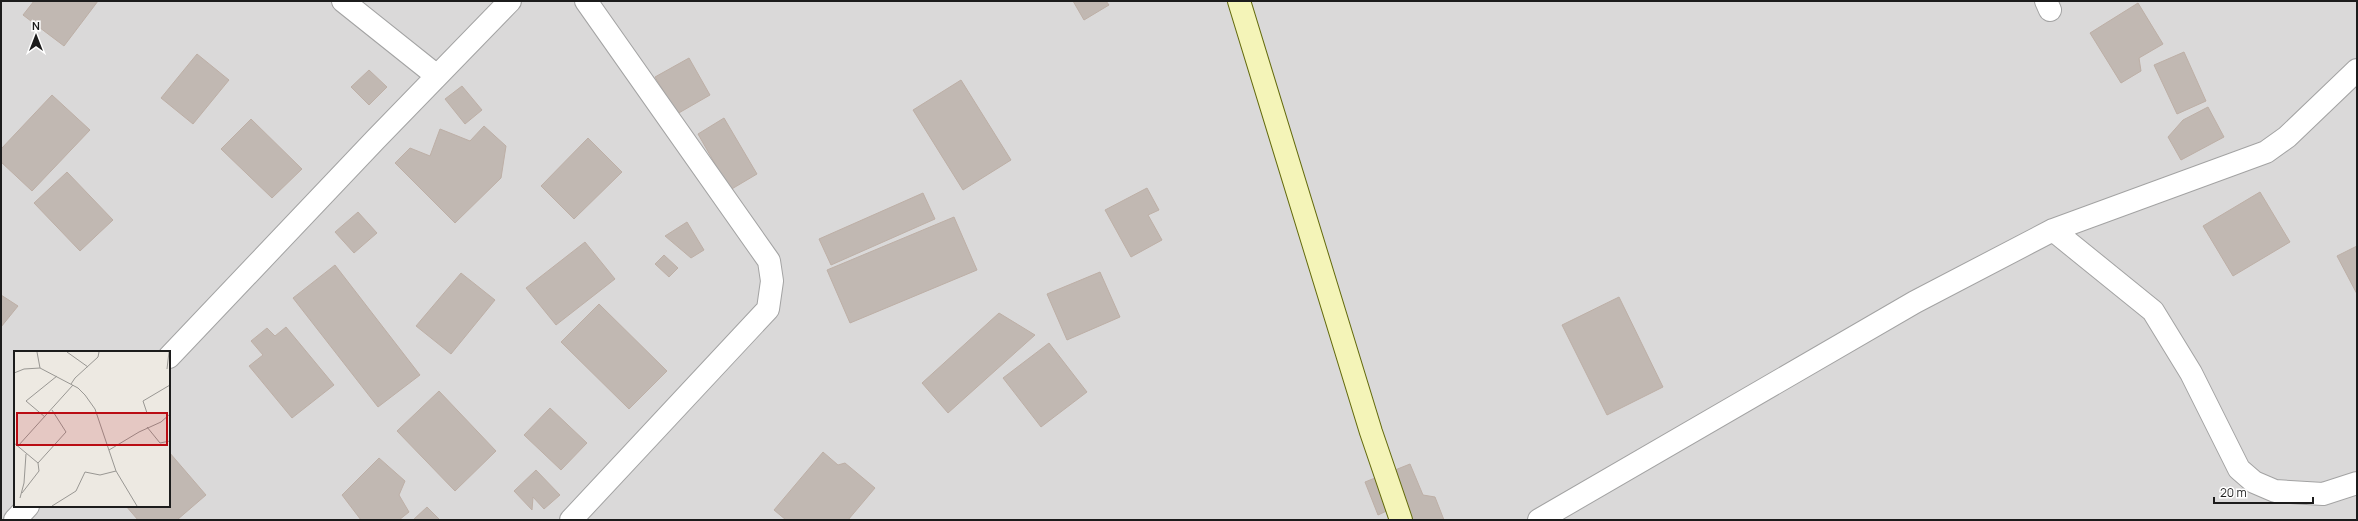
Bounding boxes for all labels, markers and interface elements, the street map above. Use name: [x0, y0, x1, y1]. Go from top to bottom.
north arrow: [16, 16, 56, 56]
text: N: [32, 18, 40, 33]
inset map: [14, 351, 170, 507]
scale bar: [2214, 479, 2313, 505]
text: 20 m: [2220, 484, 2247, 501]

